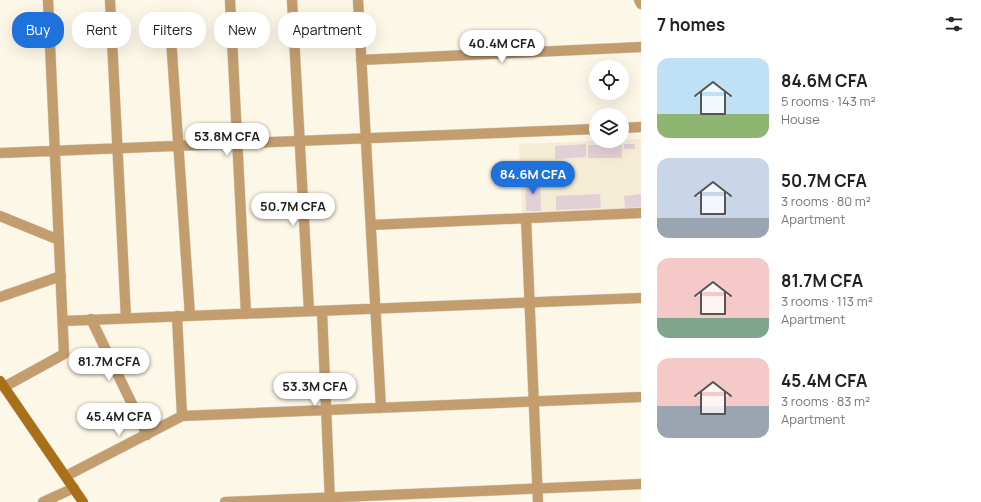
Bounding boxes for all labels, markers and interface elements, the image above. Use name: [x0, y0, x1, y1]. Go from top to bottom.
chip: Buy: [12, 12, 64, 48]
chip: Rent: [72, 12, 131, 48]
chip: Filters: [139, 12, 206, 48]
chip: New: [214, 12, 270, 48]
chip: Apartment: [278, 12, 376, 48]
text: 7 homes: [657, 13, 725, 36]
icon: filters: [943, 13, 965, 35]
pin: 40.4M CFA: [456, 30, 548, 64]
text: 40.4M CFA: [468, 34, 536, 52]
map controls: [589, 60, 629, 148]
button: locate: [589, 60, 629, 100]
text: 84.6M CFA: [781, 69, 868, 92]
icon: home: [689, 74, 737, 122]
text: 5 rooms · 143 m²: [781, 92, 876, 110]
button: layers: [589, 108, 629, 148]
text: House: [781, 110, 820, 128]
pin: 53.8M CFA: [181, 123, 273, 157]
text: 53.8M CFA: [194, 127, 260, 145]
pin: 84.6M CFA: [487, 161, 579, 195]
text: 84.6M CFA: [500, 165, 566, 183]
text: 50.7M CFA: [781, 169, 867, 192]
icon: home: [689, 174, 737, 222]
text: 3 rooms · 80 m²: [781, 192, 871, 210]
pin: 50.7M CFA: [247, 193, 339, 227]
text: 50.7M CFA: [260, 197, 326, 215]
text: Apartment: [781, 210, 845, 228]
text: 81.7M CFA: [781, 269, 863, 292]
icon: home: [689, 274, 737, 322]
text: 3 rooms · 113 m²: [781, 292, 873, 310]
text: Apartment: [781, 310, 845, 328]
pin: 81.7M CFA: [63, 348, 155, 382]
text: 81.7M CFA: [78, 352, 140, 370]
text: 45.4M CFA: [781, 369, 867, 392]
pin: 53.3M CFA: [269, 373, 361, 407]
icon: home: [689, 374, 737, 422]
text: 53.3M CFA: [282, 377, 348, 395]
text: 3 rooms · 83 m²: [781, 392, 870, 410]
pin: 45.4M CFA: [73, 403, 165, 437]
text: 45.4M CFA: [86, 407, 152, 425]
text: Apartment: [781, 410, 845, 428]

